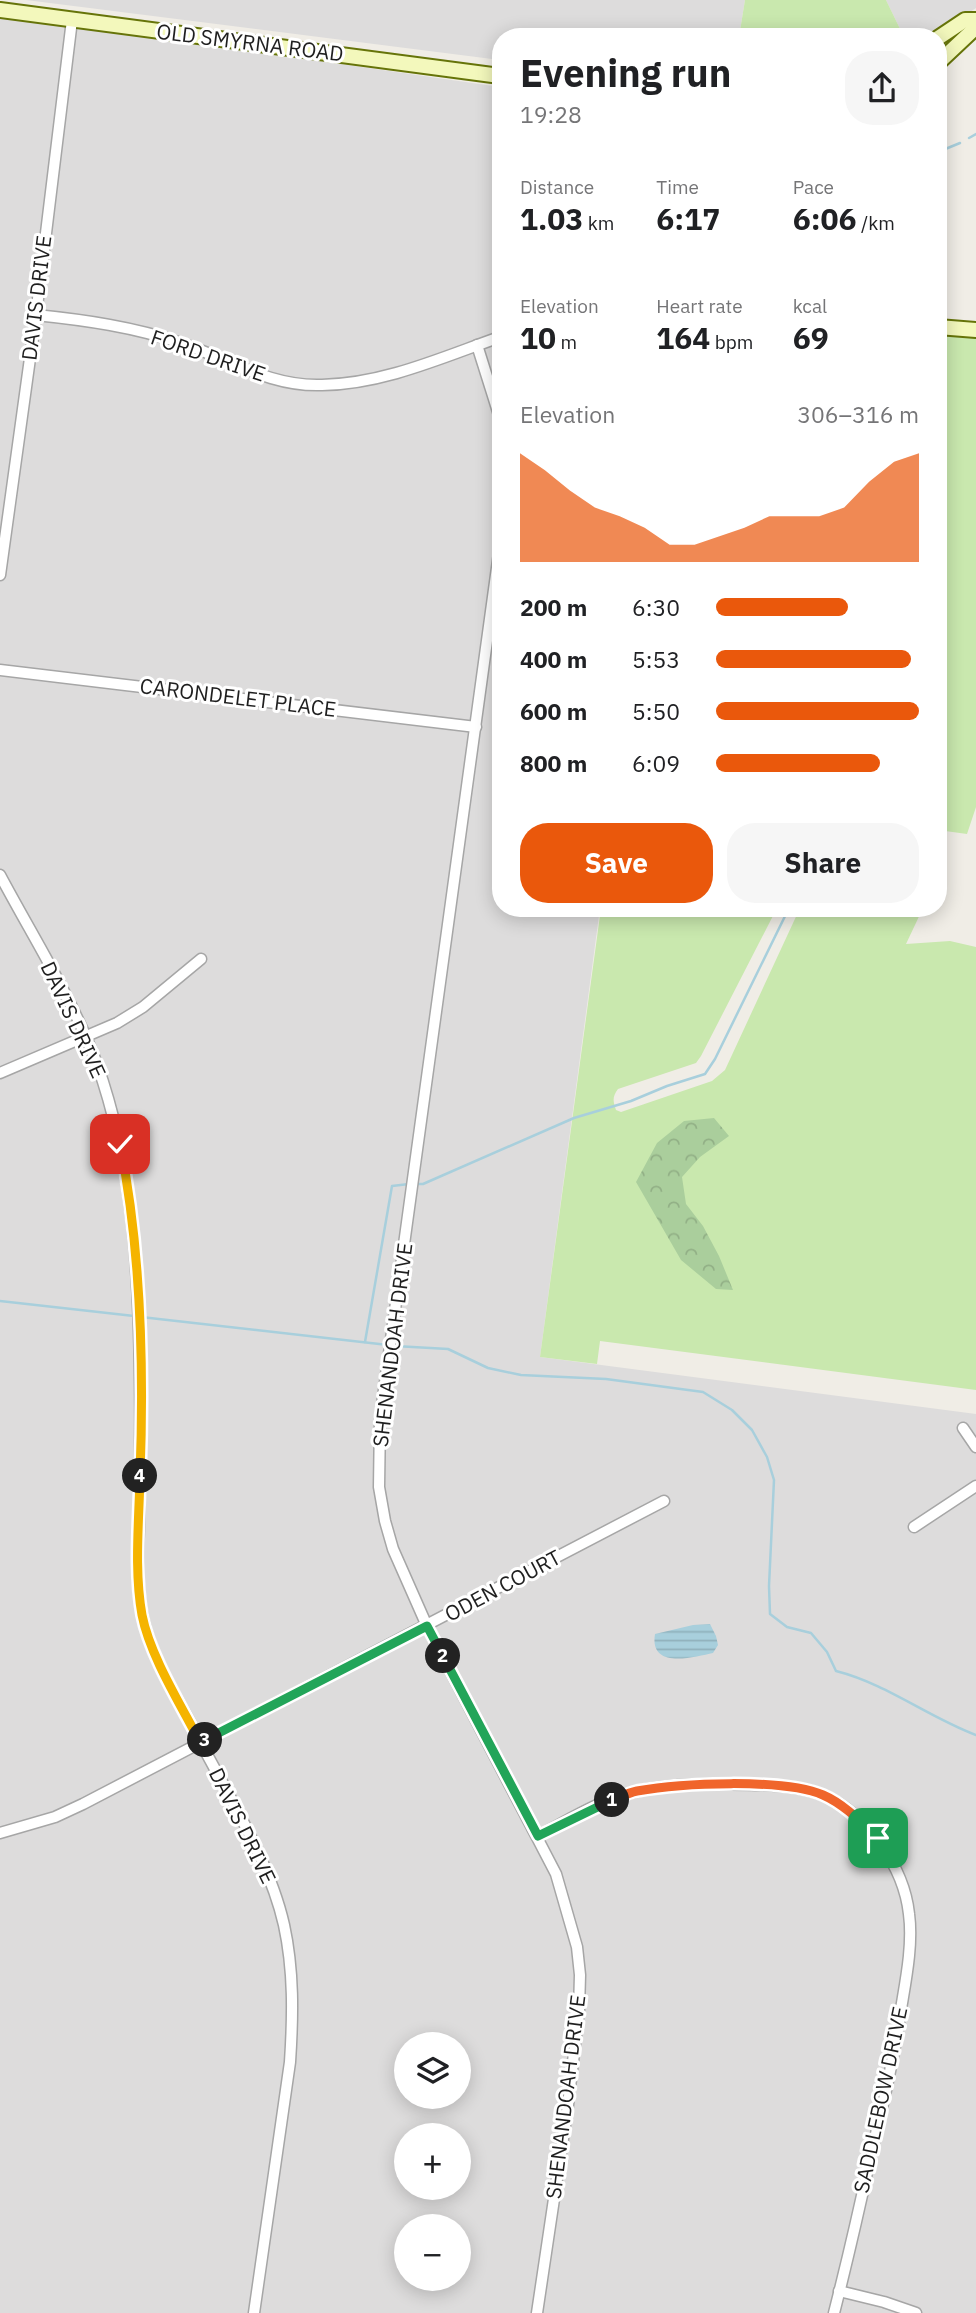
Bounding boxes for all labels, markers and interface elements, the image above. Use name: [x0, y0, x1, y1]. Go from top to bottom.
street label: OLD SMYRNA ROAD: [155, 17, 345, 67]
text: Evening run: [520, 48, 731, 97]
button: share: [845, 51, 919, 125]
text: 19:28: [520, 99, 582, 129]
text: Distance: [520, 175, 594, 199]
text: Time: [656, 175, 699, 199]
text: Pace: [793, 175, 834, 199]
text: 1.03: [520, 199, 583, 238]
text: 6:17: [656, 199, 720, 238]
text: 6:06: [793, 199, 857, 238]
text: km: [583, 211, 614, 235]
text: /km: [857, 211, 895, 235]
street label: DAVIS DRIVE: [14, 234, 58, 362]
text: Elevation: [520, 294, 599, 318]
text: Heart rate: [656, 294, 743, 318]
text: kcal: [793, 294, 827, 318]
text: 10: [520, 318, 556, 357]
text: 164: [656, 318, 710, 357]
text: 69: [793, 318, 829, 357]
street label: FORD DRIVE: [147, 322, 269, 388]
text: m: [556, 330, 577, 354]
text: bpm: [710, 330, 753, 354]
text: Elevation: [520, 399, 615, 429]
text: 306–316 m: [797, 399, 919, 429]
text: 200 m: [520, 592, 587, 622]
text: 6:30: [632, 592, 680, 622]
text: 400 m: [520, 644, 587, 674]
text: 5:53: [632, 644, 680, 674]
street label: CARONDELET PLACE: [138, 671, 338, 723]
text: 600 m: [520, 696, 587, 726]
text: 5:50: [632, 696, 680, 726]
text: 800 m: [520, 748, 587, 778]
text: 6:09: [632, 748, 680, 778]
button: Save: [520, 823, 713, 903]
button: Share: [727, 823, 919, 903]
street label: DAVIS DRIVE: [35, 957, 113, 1082]
pin: [90, 1114, 150, 1174]
icon: check: [101, 1125, 139, 1163]
street label: SHENANDOAH DRIVE: [366, 1241, 418, 1448]
pin: 4: [122, 1458, 158, 1494]
text: 4: [134, 1463, 145, 1487]
street label: ODEN COURT: [440, 1543, 566, 1627]
pin: 2: [426, 1638, 460, 1674]
text: 2: [437, 1643, 448, 1667]
pin: 3: [188, 1722, 222, 1758]
text: 3: [199, 1727, 210, 1751]
street label: DAVIS DRIVE: [203, 1763, 283, 1888]
pin: 1: [594, 1783, 630, 1818]
text: 1: [606, 1787, 617, 1811]
pin: [848, 1808, 908, 1868]
icon: arrive: [859, 1819, 897, 1857]
street label: SHENANDOAH DRIVE: [539, 1993, 591, 2200]
street label: SADDLEBOW DRIVE: [847, 2004, 913, 2196]
map controls: [394, 2032, 471, 2291]
button: layers: [394, 2032, 471, 2109]
button: +: [394, 2123, 471, 2200]
button: −: [394, 2214, 471, 2291]

